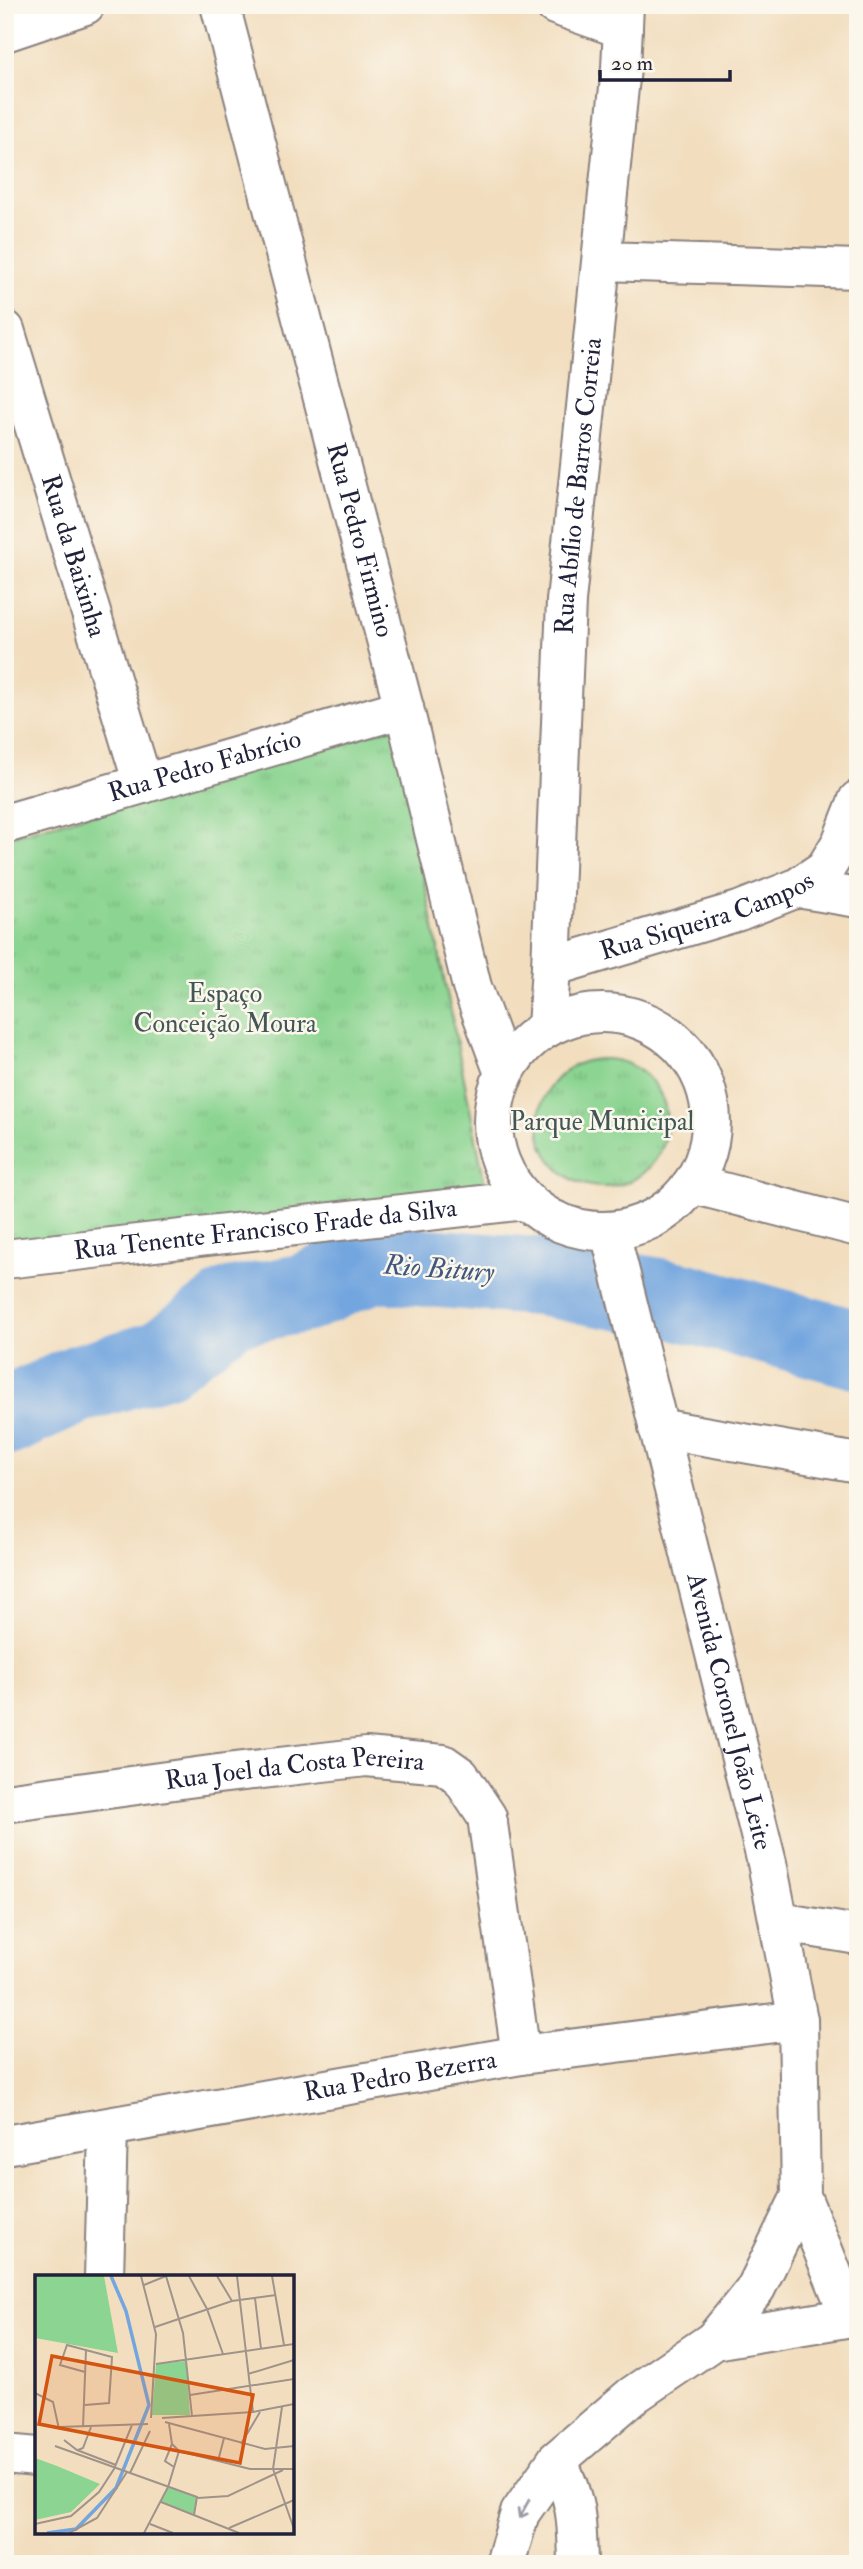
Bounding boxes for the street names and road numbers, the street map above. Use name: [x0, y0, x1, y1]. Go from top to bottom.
street label: Rua Abílio de Barros Correia: [549, 336, 609, 635]
street label: Rua Pedro Firmino: [319, 439, 401, 641]
street label: Rua da Baixinha: [34, 471, 113, 641]
street label: Rua Pedro Fabrício: [105, 723, 305, 809]
street label: Rua Siqueira Campos: [596, 865, 821, 968]
street label: Rua Tenente Francisco Frade da Silva: [72, 1192, 459, 1267]
street label: Avenida Coronel João Leite: [679, 1569, 779, 1853]
street label: Rua Joel da Costa Pereira: [163, 1741, 426, 1797]
street label: Rua Pedro Bezerra: [301, 2044, 499, 2109]

